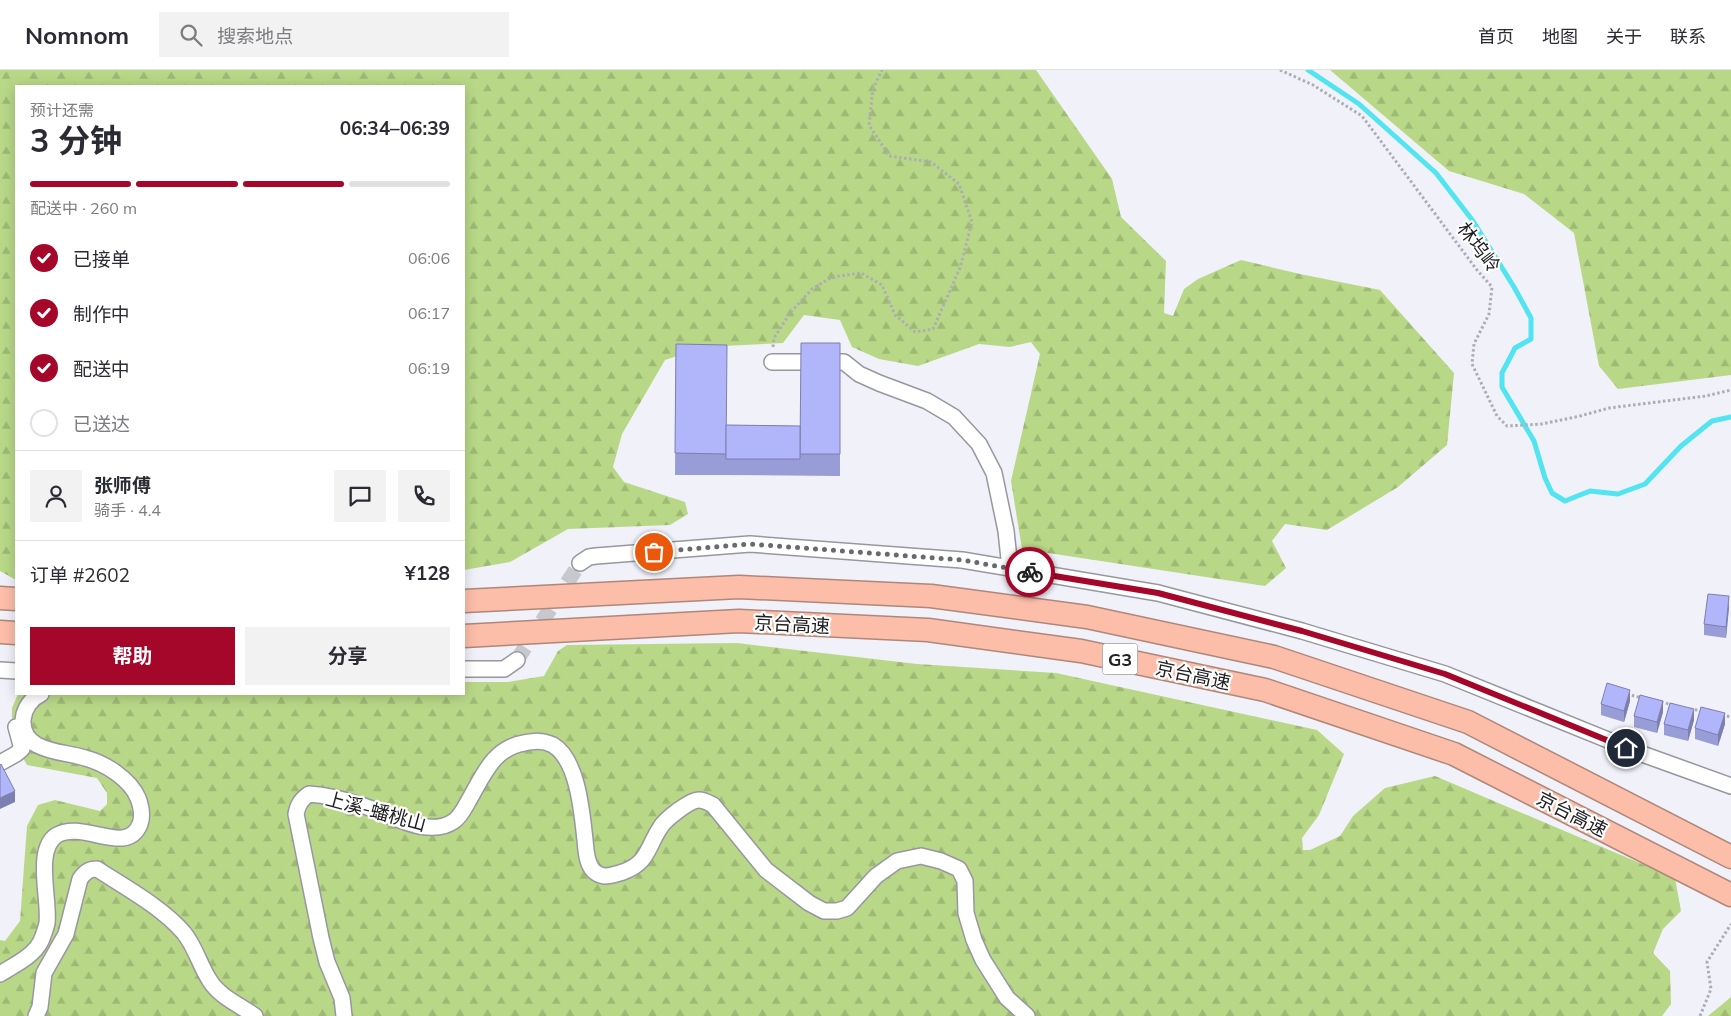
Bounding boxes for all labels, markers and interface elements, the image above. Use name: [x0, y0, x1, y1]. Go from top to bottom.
search box: [159, 12, 509, 57]
text: Nomnom: [25, 20, 129, 50]
icon: search: [177, 21, 205, 49]
text: 搜索地点: [217, 24, 293, 48]
text: 首页: [1478, 25, 1514, 48]
text: 地图: [1542, 25, 1578, 48]
text: 关于: [1606, 25, 1642, 48]
text: 联系: [1670, 25, 1706, 48]
text: 预计还需: [30, 100, 94, 120]
text: 06:34–06:39: [340, 116, 450, 140]
text: 3 分钟: [30, 120, 122, 160]
text: 配送中 · 260 m: [30, 198, 137, 218]
street label: 林坞岭: [1452, 217, 1506, 277]
icon: check: [30, 244, 58, 272]
text: 已接单: [73, 247, 130, 271]
text: 06:06: [408, 248, 450, 268]
icon: check: [30, 299, 58, 327]
text: 制作中: [73, 302, 130, 326]
text: 06:17: [408, 303, 450, 323]
icon: check: [30, 354, 58, 382]
text: 配送中: [73, 357, 130, 381]
text: 06:19: [408, 358, 450, 378]
text: 已送达: [73, 412, 130, 436]
button: person: [30, 470, 82, 522]
button: chat: [334, 470, 386, 522]
button: phone: [398, 470, 450, 522]
text: 张师傅: [94, 473, 151, 497]
text: 骑手 · 4.4: [94, 500, 161, 520]
pin: [633, 531, 675, 573]
icon: bag: [640, 538, 668, 566]
courier: [1005, 547, 1055, 597]
icon: bike: [1016, 558, 1044, 586]
text: ¥128: [404, 561, 450, 585]
text: 订单 #2602: [30, 563, 130, 587]
street label: 京台高速: [753, 610, 831, 638]
button: 帮助: [30, 627, 235, 685]
button: 分享: [245, 627, 450, 685]
road number: G3: [1102, 644, 1138, 674]
street label: 京台高速: [1153, 655, 1233, 695]
pin: [1605, 727, 1647, 769]
icon: home: [1612, 734, 1640, 762]
street label: 上溪-蟠桃山: [323, 786, 429, 836]
street label: 京台高速: [1533, 786, 1611, 842]

